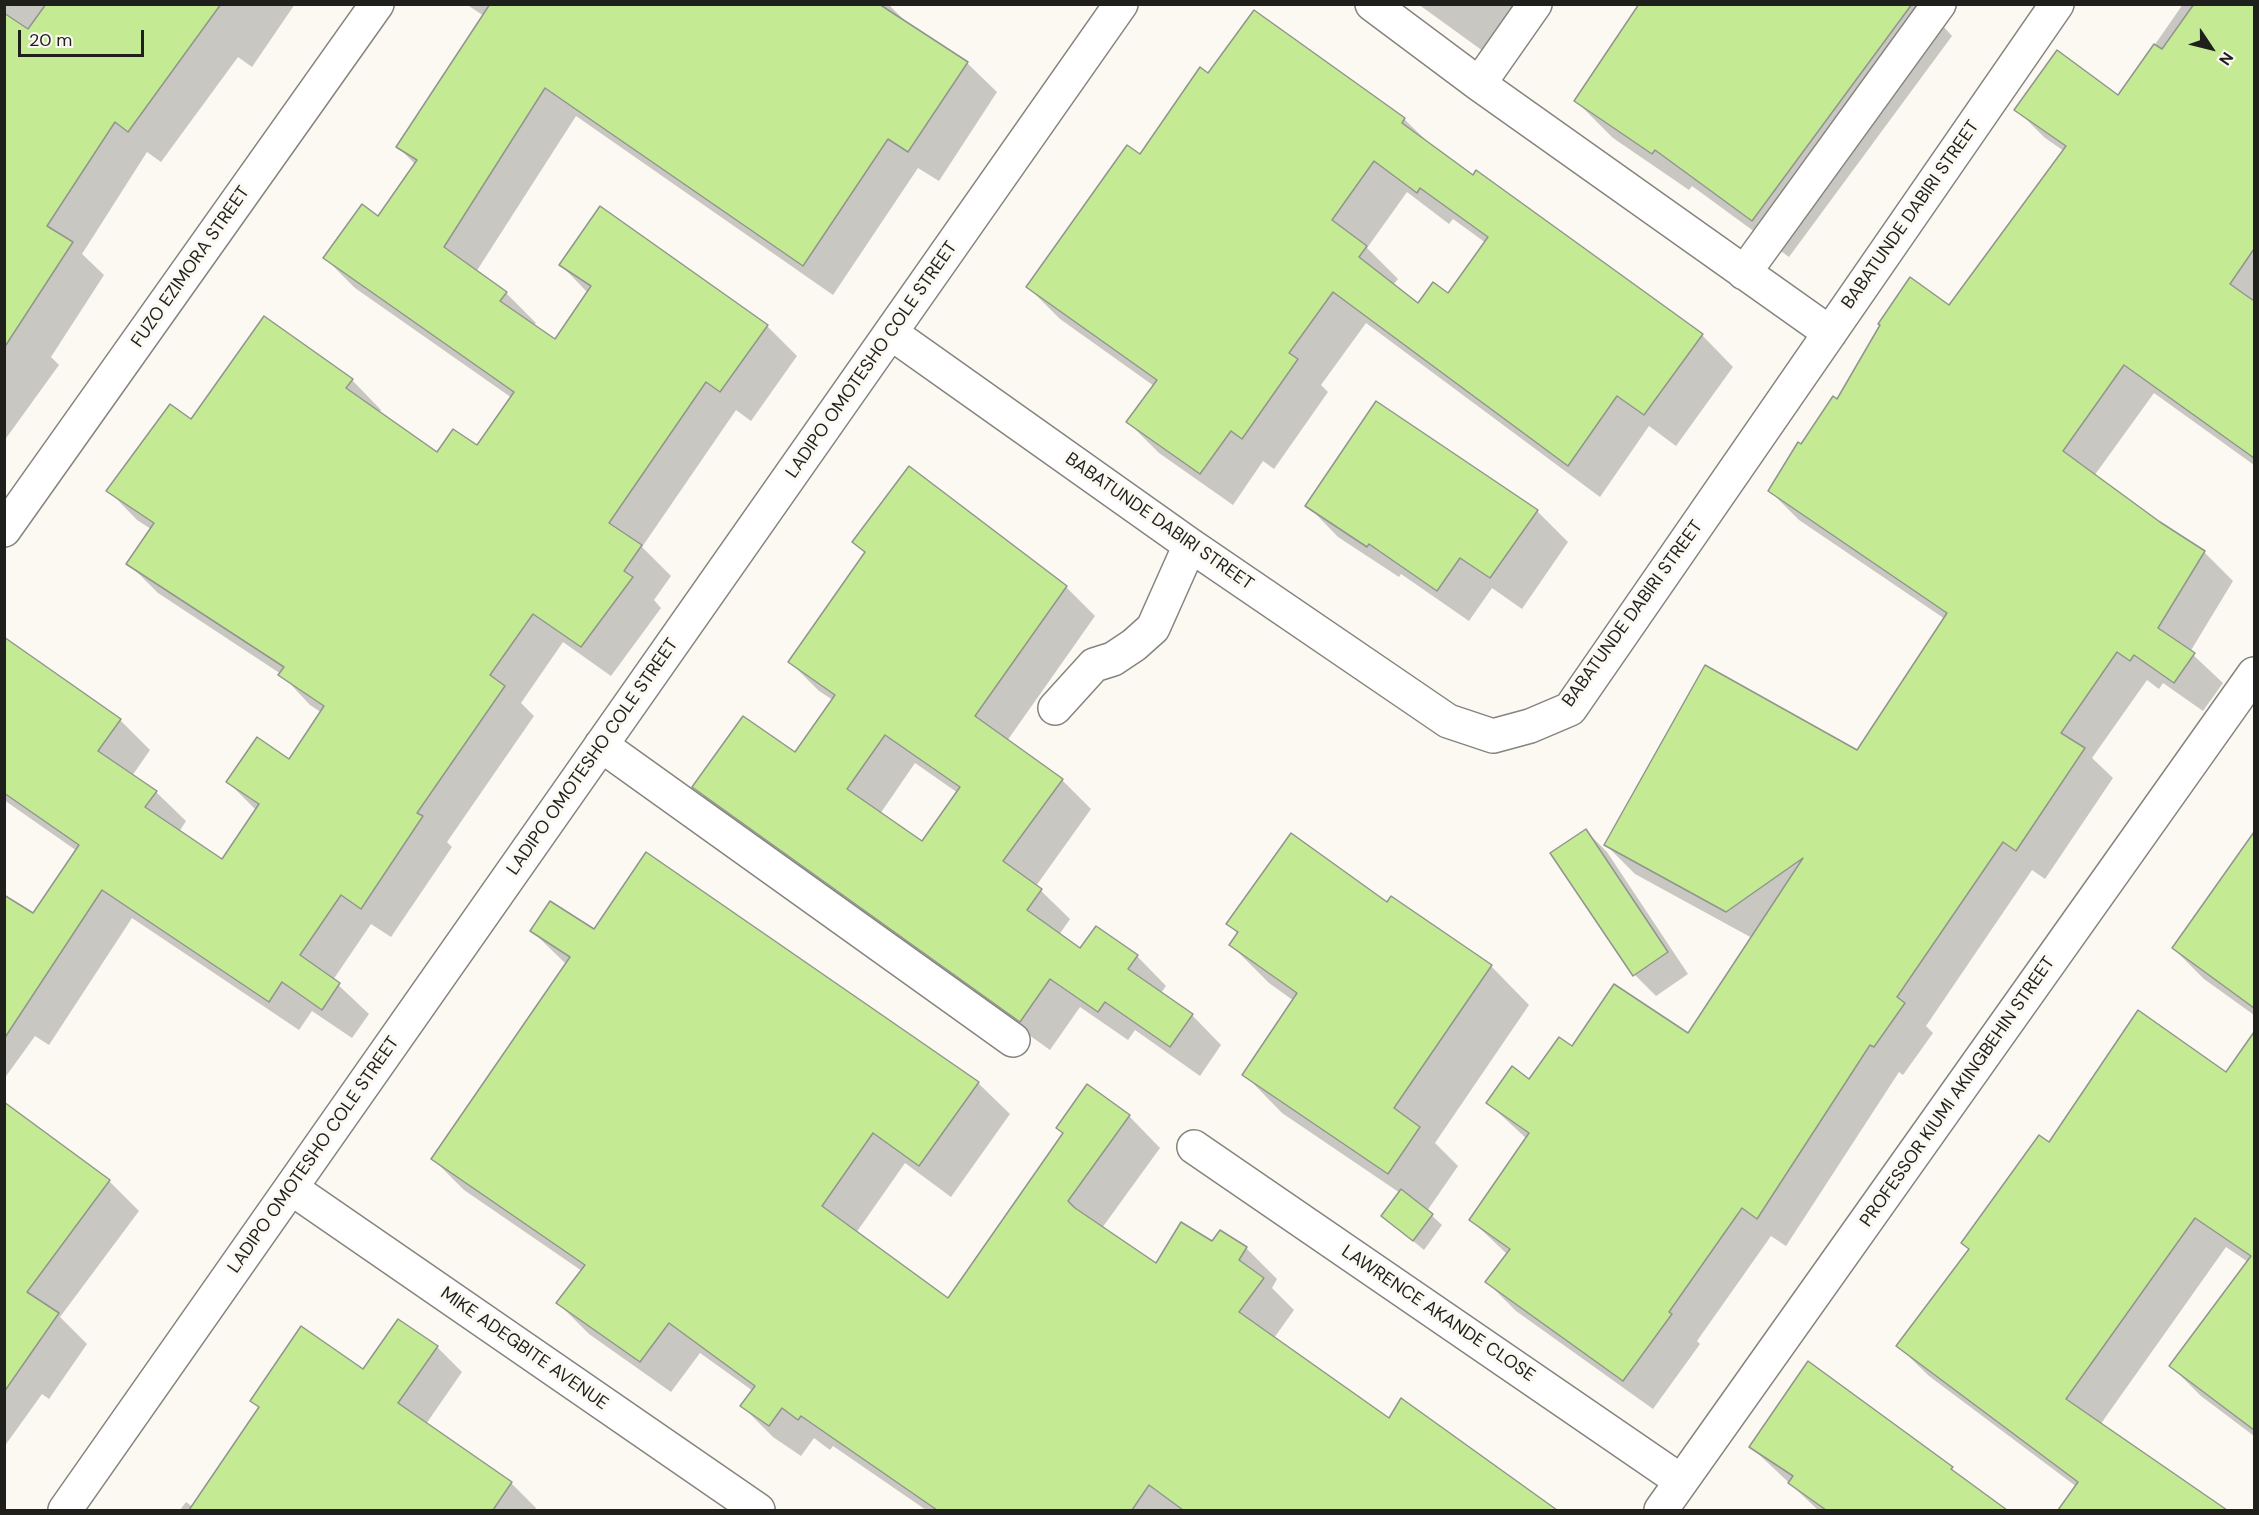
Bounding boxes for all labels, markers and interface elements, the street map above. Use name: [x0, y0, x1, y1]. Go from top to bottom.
scale bar: [21, 18, 147, 56]
north arrow: [2181, 18, 2241, 78]
text: 20 m: [29, 28, 72, 52]
text: N: [2214, 48, 2238, 69]
street label: BABATUNDE DABIRI STREET: [1838, 117, 1984, 313]
street label: FUZO EZIMORA STREET: [127, 182, 255, 352]
street label: LADIPO OMOTESHO COLE STREET: [782, 238, 962, 482]
street label: BABATUNDE DABIRI STREET: [1061, 449, 1257, 595]
street label: BABATUNDE DABIRI STREET: [1558, 517, 1708, 711]
street label: LADIPO OMOTESHO COLE STREET: [503, 635, 683, 879]
street label: PROFESSOR KIUMI AKINGBEHIN STREET: [1856, 953, 2060, 1231]
street label: LADIPO OMOTESHO COLE STREET: [224, 1033, 404, 1277]
street label: LAWRENCE AKANDE CLOSE: [1337, 1241, 1539, 1387]
street label: MIKE ADEGBITE AVENUE: [436, 1283, 612, 1415]

